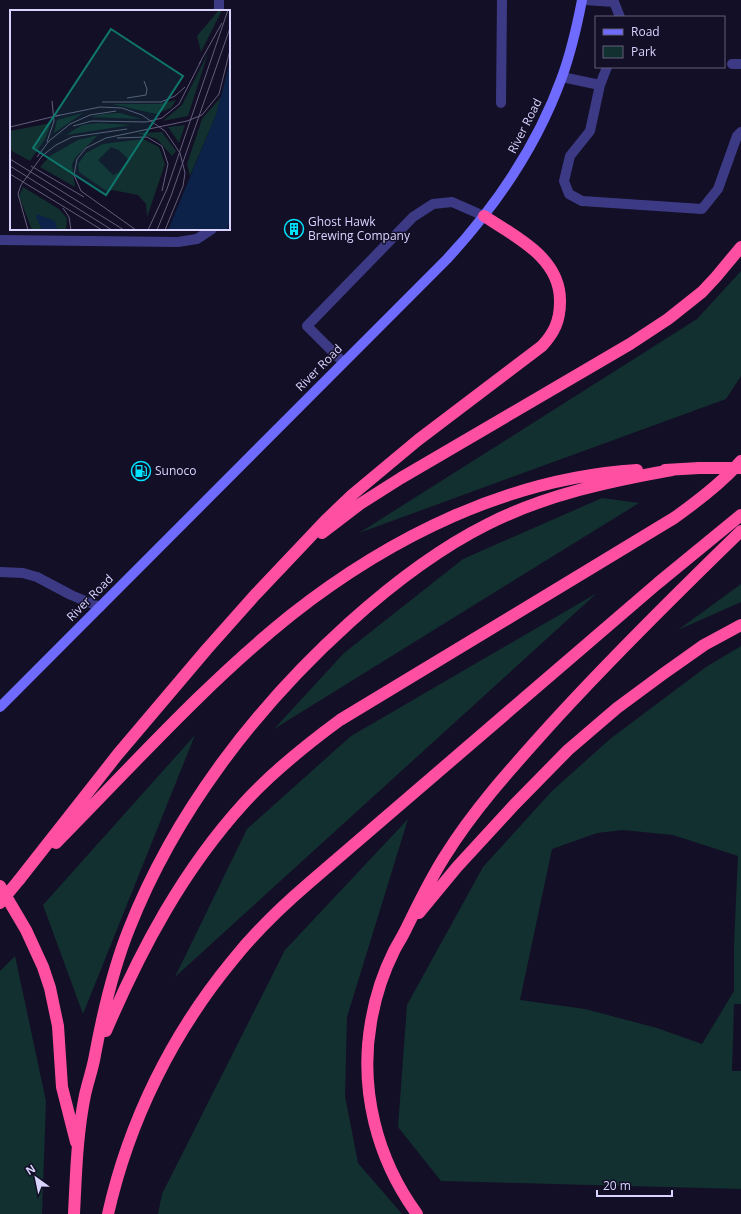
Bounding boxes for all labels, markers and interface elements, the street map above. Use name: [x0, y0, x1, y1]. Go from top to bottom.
inset map: [10, 10, 230, 230]
legend: [595, 16, 725, 68]
text: Road: [631, 23, 660, 40]
text: Park: [631, 43, 657, 60]
street label: River Road: [503, 95, 546, 156]
place label: Ghost Hawk Brewing Company: [308, 213, 411, 244]
building icon: Ghost Hawk Brewing Company: [283, 218, 305, 240]
street label: River Road: [291, 340, 346, 395]
fuel station icon: Sunoco: [130, 460, 152, 482]
place label: Sunoco: [155, 462, 196, 479]
street label: River Road: [62, 570, 117, 625]
north arrow: [16, 1158, 56, 1198]
text: N: [22, 1160, 38, 1178]
scale bar: [597, 1172, 672, 1198]
text: 20 m: [603, 1177, 631, 1194]

